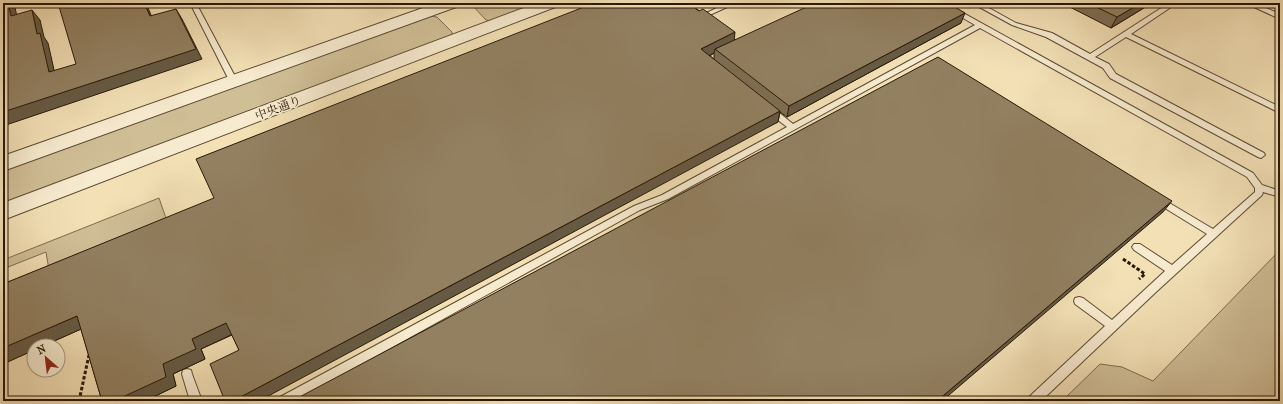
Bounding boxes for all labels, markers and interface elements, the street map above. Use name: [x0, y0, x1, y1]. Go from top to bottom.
street label: 中央通り: [253, 93, 303, 123]
north arrow: [26, 338, 66, 378]
text: N: [35, 342, 49, 357]

